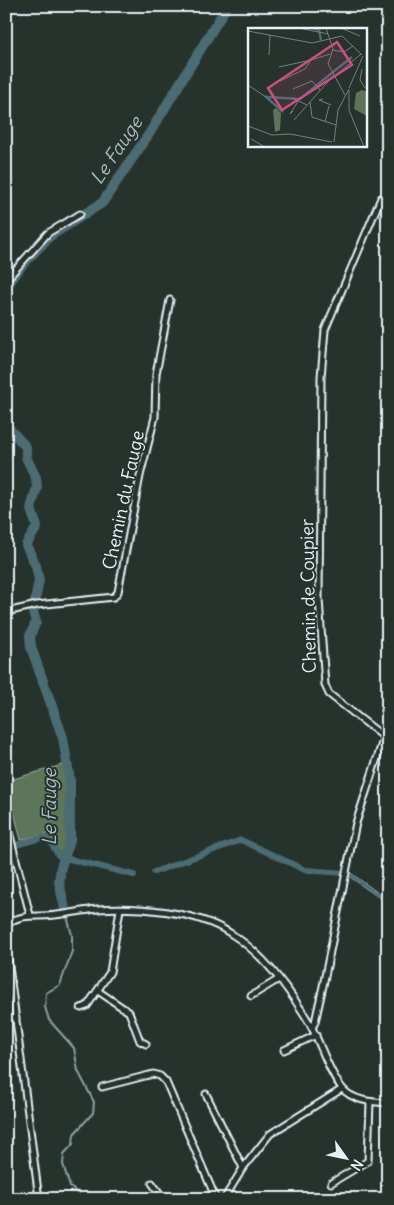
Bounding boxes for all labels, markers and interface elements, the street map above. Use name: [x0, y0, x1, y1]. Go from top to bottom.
inset map: [248, 28, 366, 146]
water label: Le Fauge: [85, 110, 148, 189]
street label: Chemin du Fauge: [97, 428, 149, 572]
street label: Chemin de Coupier: [295, 518, 321, 673]
water label: Le Fauge: [37, 767, 61, 846]
north arrow: [322, 1132, 372, 1182]
text: N: [347, 1156, 367, 1174]

